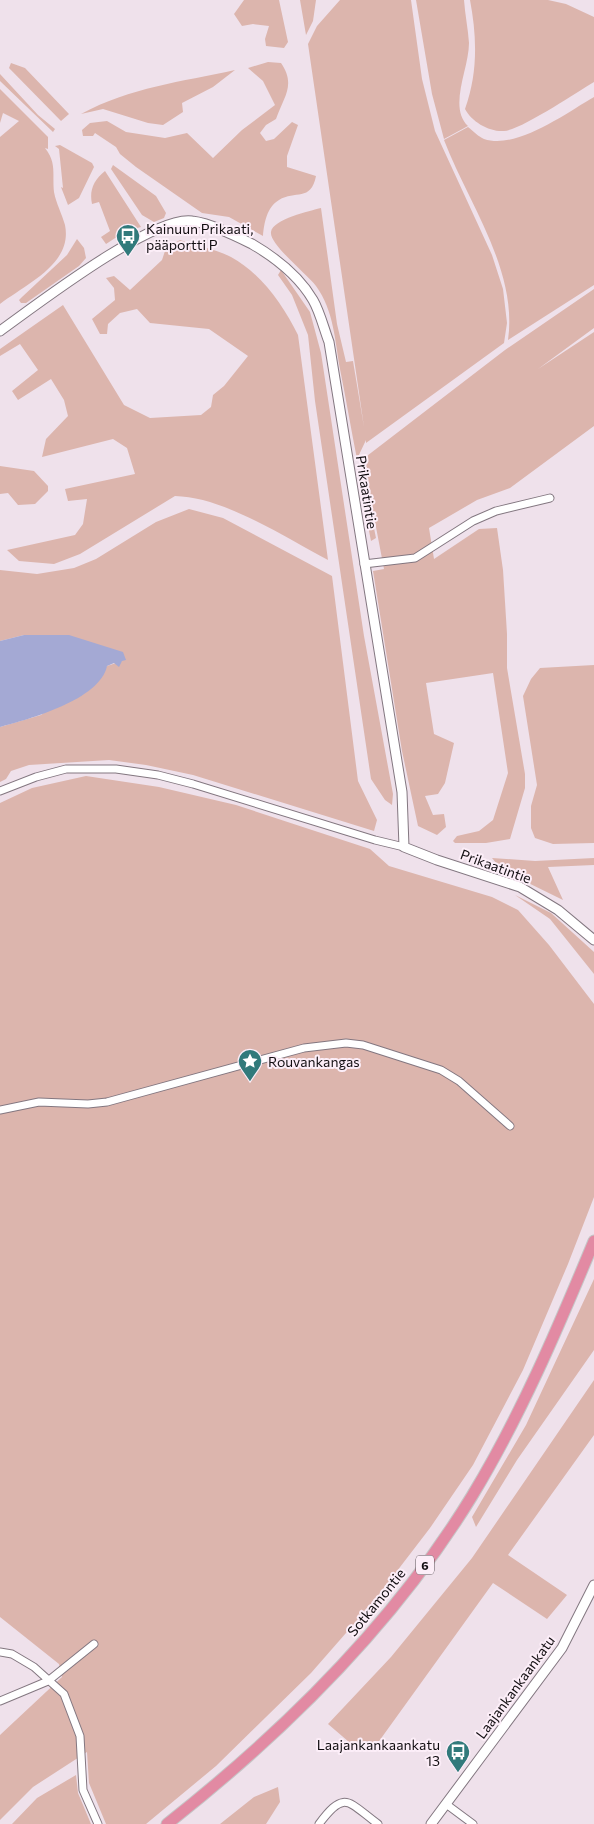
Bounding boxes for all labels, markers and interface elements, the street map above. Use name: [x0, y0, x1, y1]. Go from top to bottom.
place label: Kainuun Prikaati, pääportti P: [146, 220, 253, 253]
bus stop icon: Kainuun Prikaati, pääportti P: [115, 223, 141, 257]
street label: Prikaatintie: [353, 454, 381, 530]
street label: Prikaatintie: [458, 845, 534, 887]
place icon: Rouvankangas: [237, 1048, 263, 1082]
place label: Rouvankangas: [268, 1053, 360, 1070]
road number: 6: [416, 1556, 434, 1574]
street label: Sotkamontie: [343, 1565, 409, 1639]
street label: Laajankankaankatu: [472, 1632, 558, 1742]
place label: Laajankankaankatu 13: [317, 1736, 440, 1769]
bus stop icon: Laajankankaankatu 13: [445, 1739, 471, 1773]

